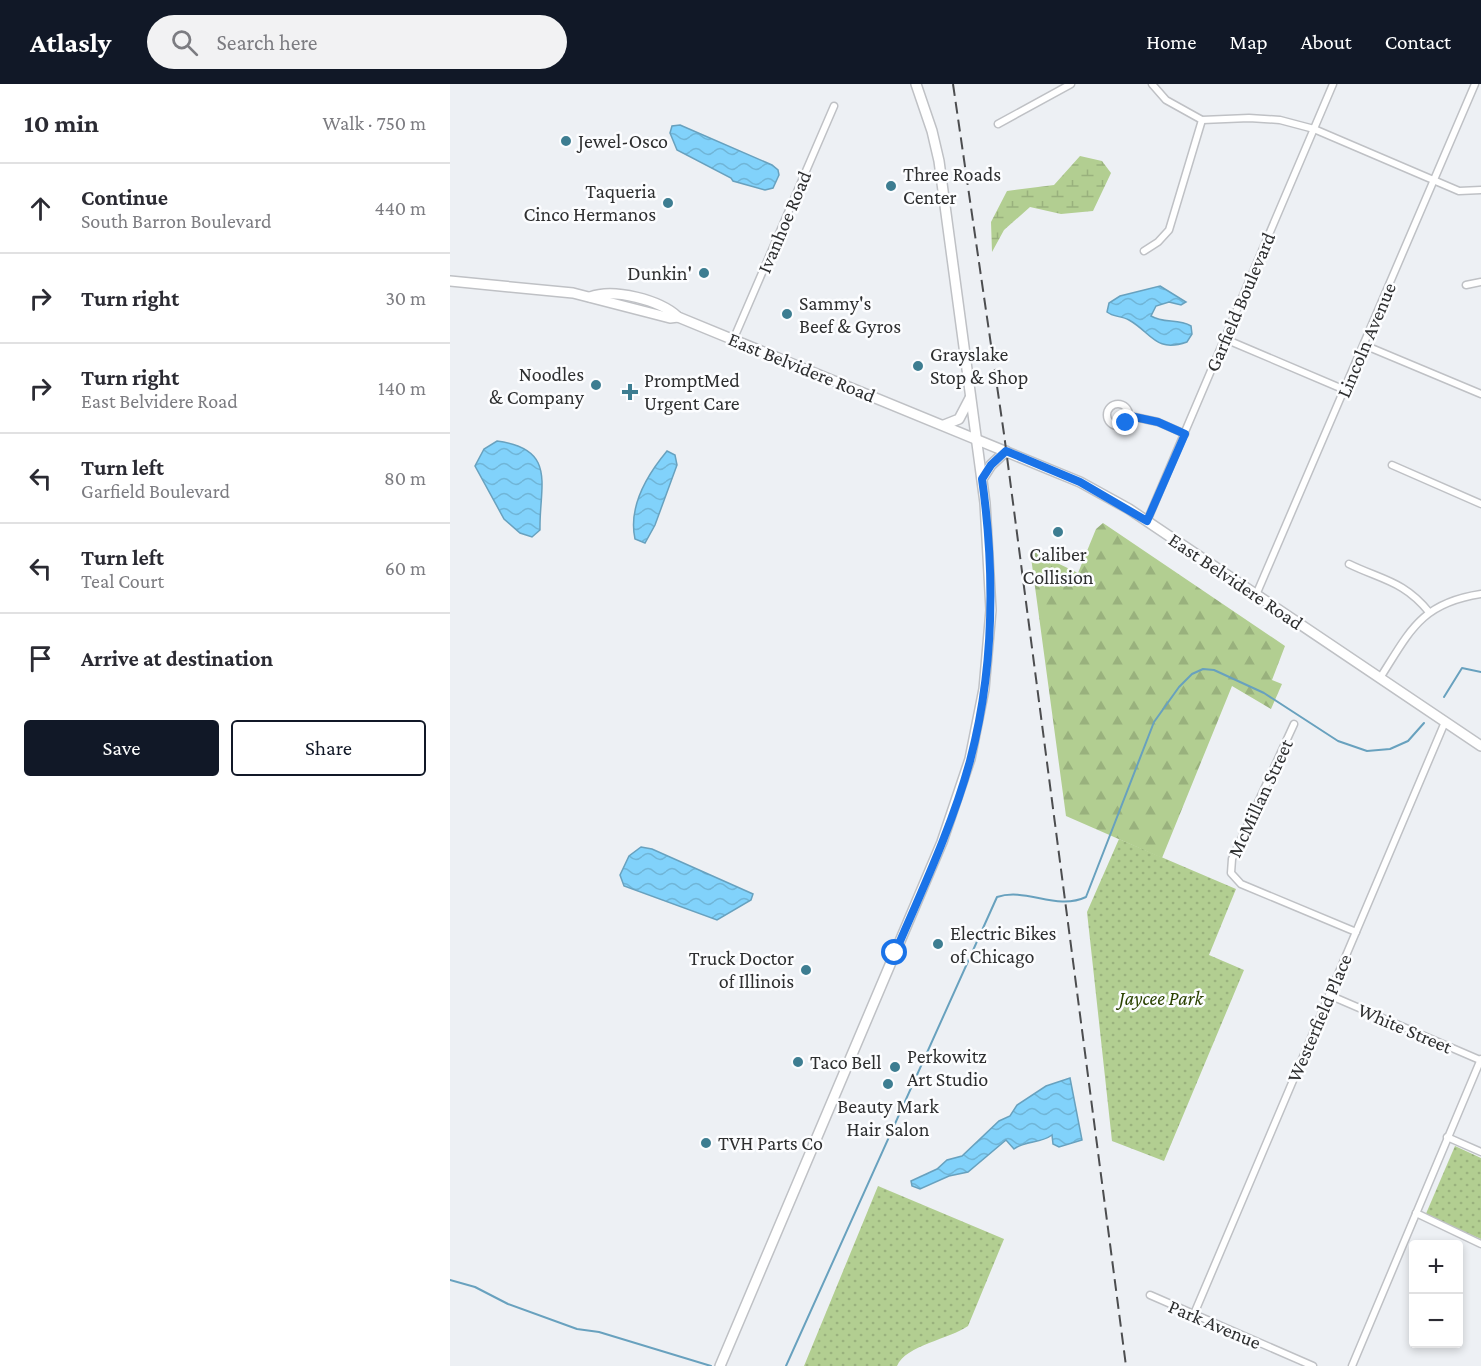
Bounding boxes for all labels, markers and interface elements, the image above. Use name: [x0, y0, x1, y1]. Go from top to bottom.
search box: [147, 15, 567, 69]
icon: search: [168, 26, 201, 59]
text: Atlasly: [30, 27, 111, 58]
text: Search here: [216, 30, 317, 55]
text: Home: [1146, 30, 1196, 54]
text: Map: [1229, 30, 1268, 54]
text: About: [1301, 30, 1352, 54]
text: Contact: [1385, 30, 1451, 54]
text: 10 min: [24, 109, 99, 138]
text: Walk · 750 m: [323, 112, 426, 134]
place label: Jewel-Osco: [576, 130, 668, 153]
marker: Jewel-Osco: [559, 134, 573, 148]
place label: Three Roads Center: [903, 163, 1001, 208]
street label: Ivanhoe Road: [753, 167, 816, 276]
marker: Three Roads Center: [884, 179, 898, 193]
place label: Taqueria Cinco Hermanos: [523, 180, 656, 225]
text: Continue: [81, 185, 168, 210]
icon: ahead: [24, 192, 57, 225]
marker: Taqueria Cinco Hermanos: [661, 196, 675, 210]
text: 440 m: [374, 197, 426, 219]
text: South Barron Boulevard: [81, 210, 271, 232]
street label: Garfield Boulevard: [1201, 229, 1279, 375]
place label: Dunkin': [627, 262, 692, 284]
marker: Dunkin': [697, 266, 711, 280]
street label: Lincoln Avenue: [1332, 279, 1400, 401]
icon: right: [24, 282, 57, 315]
text: Turn right: [81, 286, 179, 311]
text: 30 m: [385, 287, 426, 309]
place label: Sammy's Beef & Gyros: [799, 292, 901, 338]
marker: Sammy's Beef & Gyros: [780, 307, 794, 321]
street label: East Belvidere Road: [725, 327, 879, 407]
place label: Grayslake Stop & Shop: [930, 343, 1028, 389]
marker: Grayslake Stop & Shop: [911, 359, 925, 373]
place label: Noodles & Company: [489, 363, 585, 409]
text: Turn right: [81, 365, 179, 390]
place label: PromptMed Urgent Care: [644, 369, 740, 415]
icon: right: [24, 372, 57, 405]
text: 140 m: [378, 377, 426, 399]
marker: Noodles & Company: [589, 378, 603, 392]
marker: PromptMed Urgent Care: [621, 383, 639, 401]
text: East Belvidere Road: [81, 390, 238, 412]
route end: [1112, 409, 1138, 435]
text: Turn left: [81, 455, 164, 480]
icon: left: [24, 462, 57, 495]
text: 80 m: [384, 467, 426, 489]
text: Garfield Boulevard: [81, 480, 230, 502]
marker: Caliber Collision: [1051, 525, 1065, 539]
street label: East Belvidere Road: [1165, 528, 1308, 634]
place label: Caliber Collision: [1022, 543, 1094, 588]
text: Turn left: [81, 545, 164, 570]
icon: left: [24, 552, 57, 585]
text: 60 m: [385, 557, 426, 579]
text: Teal Court: [81, 570, 164, 592]
icon: arrive: [24, 642, 57, 675]
text: Arrive at destination: [81, 646, 273, 671]
button: Save: [24, 720, 219, 776]
button: Share: [231, 720, 426, 776]
street label: McMillan Street: [1223, 735, 1297, 861]
place label: Electric Bikes of Chicago: [950, 922, 1057, 968]
marker: Electric Bikes of Chicago: [931, 937, 945, 951]
route start: [881, 939, 907, 965]
place label: Truck Doctor of Illinois: [689, 947, 794, 992]
street label: Westerfield Place: [1282, 950, 1356, 1085]
marker: Truck Doctor of Illinois: [799, 963, 813, 977]
park label: Jaycee Park: [1116, 987, 1204, 1010]
street label: White Street: [1355, 998, 1456, 1058]
place label: Perkowitz Art Studio: [907, 1045, 988, 1090]
place label: Taco Bell: [810, 1051, 882, 1073]
marker: Taco Bell: [791, 1055, 805, 1069]
marker: Perkowitz Art Studio: [888, 1060, 902, 1074]
marker: Beauty Mark Hair Salon: [881, 1077, 895, 1091]
place label: Beauty Mark Hair Salon: [837, 1095, 939, 1140]
place label: TVH Parts Co: [718, 1132, 823, 1154]
marker: TVH Parts Co: [699, 1136, 713, 1150]
map controls: [1409, 1240, 1463, 1348]
button: +: [1409, 1240, 1463, 1294]
button: −: [1409, 1294, 1463, 1348]
street label: Park Avenue: [1166, 1295, 1265, 1353]

